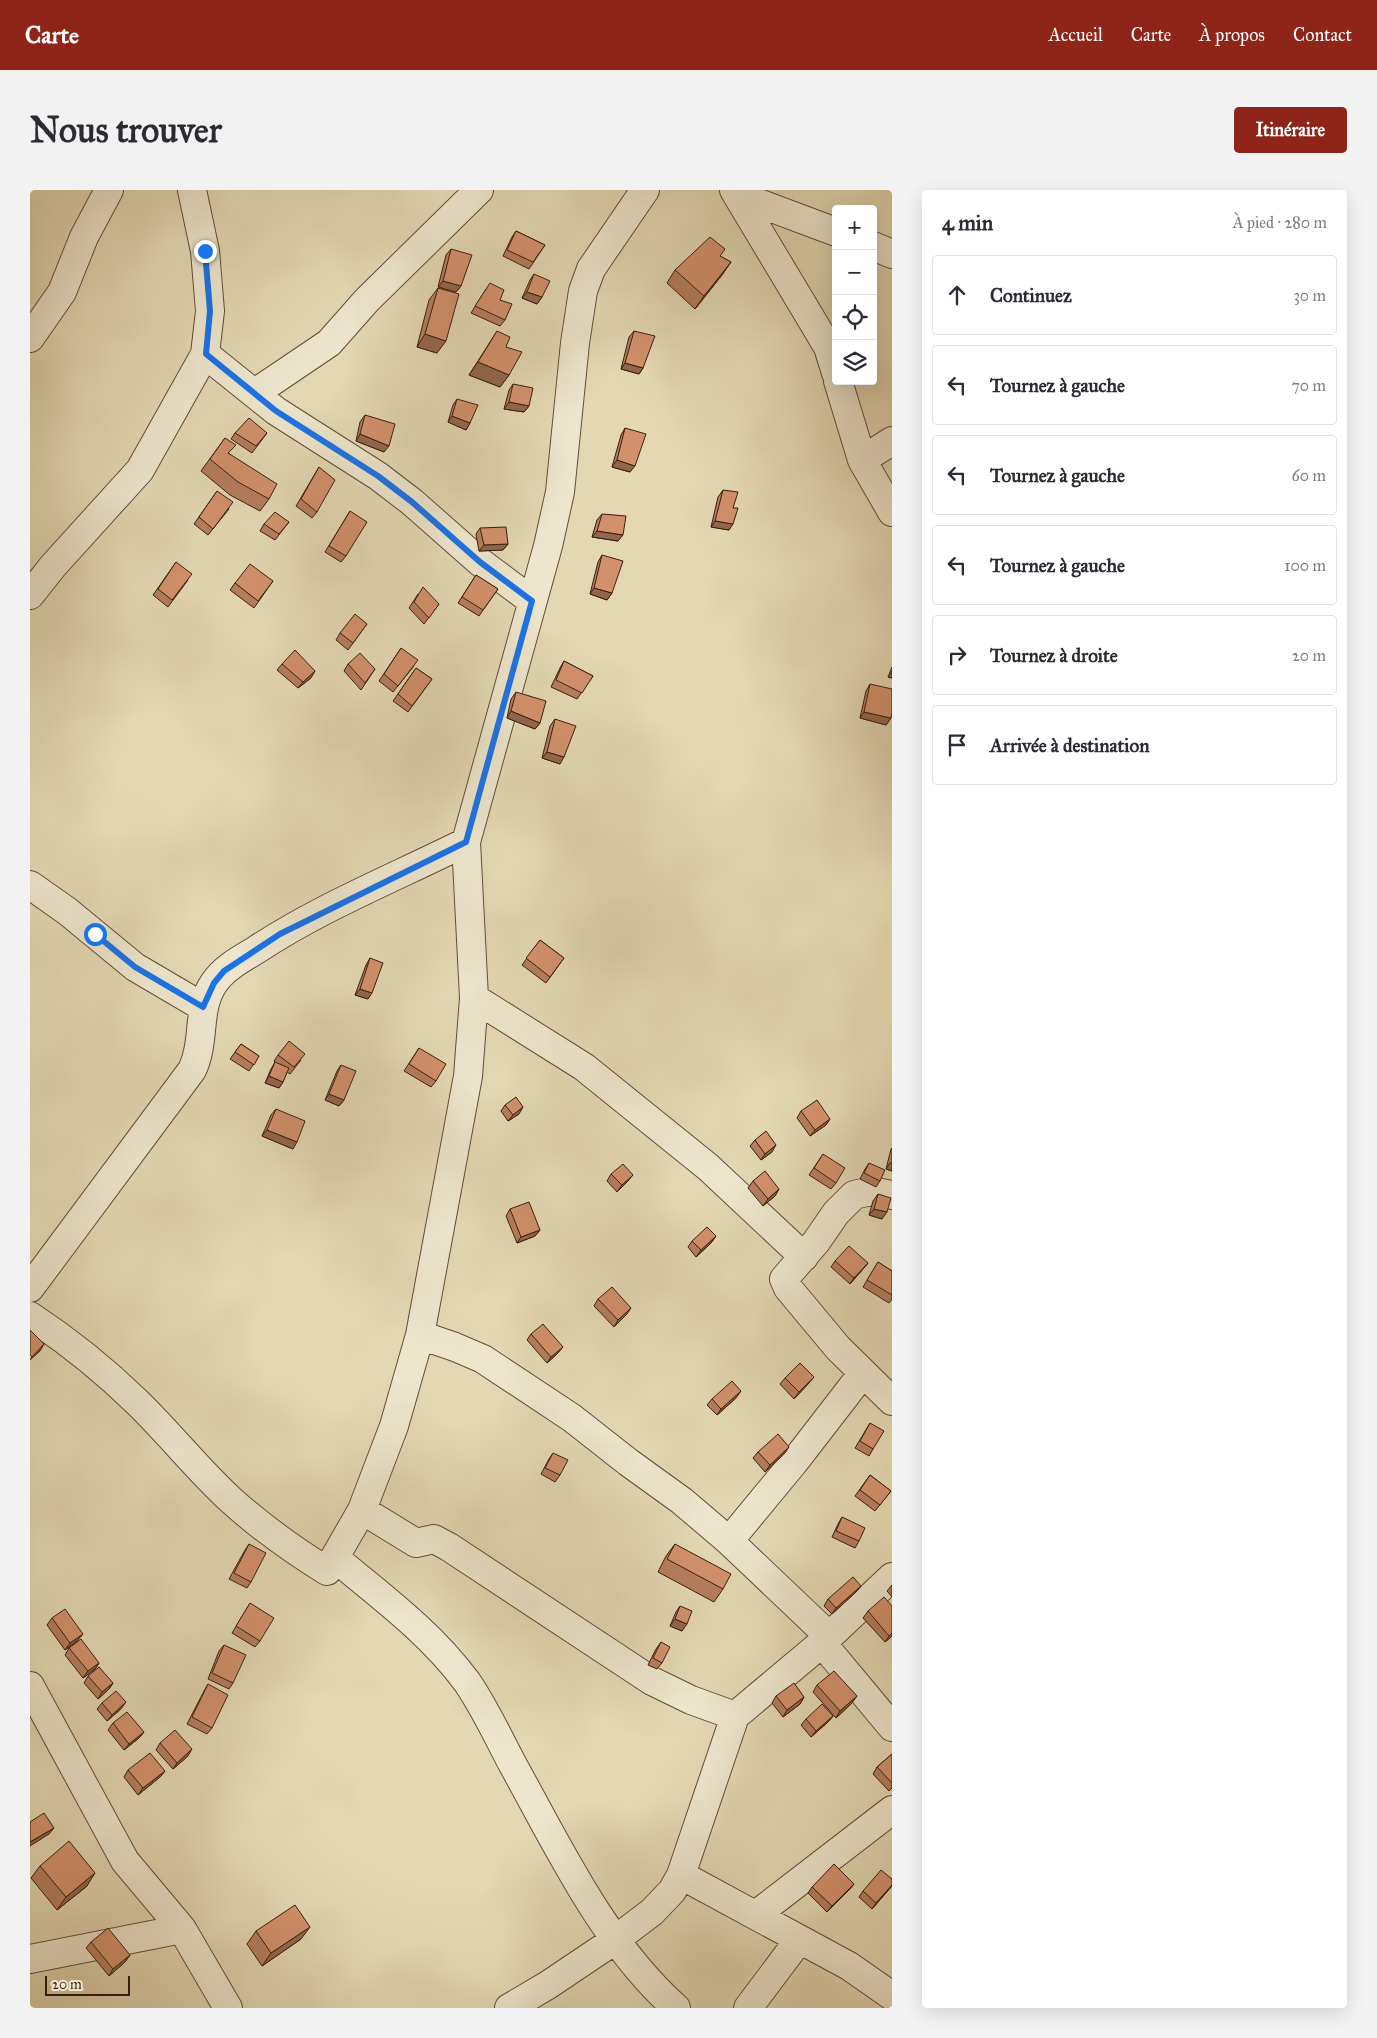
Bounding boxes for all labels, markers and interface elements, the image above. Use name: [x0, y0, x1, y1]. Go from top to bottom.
text: Carte: [25, 20, 79, 50]
text: Accueil: [1049, 24, 1103, 46]
text: Carte: [1131, 24, 1171, 46]
text: À propos: [1199, 24, 1265, 46]
text: Contact: [1293, 24, 1352, 46]
button: Itinéraire: [1234, 107, 1347, 153]
text: Nous trouver: [30, 109, 222, 152]
map controls: [832, 205, 877, 385]
button: +: [832, 205, 877, 250]
text: 4 min: [942, 210, 993, 236]
text: À pied · 280 m: [1233, 213, 1327, 232]
route end: [194, 240, 217, 263]
button: −: [832, 250, 877, 295]
icon: ahead: [943, 281, 971, 309]
text: Continuez: [990, 284, 1072, 307]
text: 30 m: [1293, 286, 1326, 305]
button: locate: [832, 295, 877, 340]
button: layers: [832, 340, 877, 385]
icon: left: [943, 371, 971, 399]
text: Tournez à gauche: [990, 374, 1125, 397]
text: 70 m: [1291, 376, 1326, 395]
icon: left: [943, 461, 971, 489]
text: Tournez à gauche: [990, 464, 1125, 487]
text: 60 m: [1292, 466, 1326, 485]
icon: left: [943, 551, 971, 579]
text: Tournez à gauche: [990, 554, 1125, 577]
text: 100 m: [1284, 556, 1326, 575]
icon: right: [943, 641, 971, 669]
text: Tournez à droite: [990, 644, 1118, 667]
text: 20 m: [1292, 646, 1326, 665]
icon: arrive: [943, 731, 971, 759]
text: Arrivée à destination: [990, 734, 1149, 757]
route start: [84, 923, 107, 946]
scale bar: [45, 1973, 130, 1996]
text: 20 m: [52, 1976, 82, 1993]

